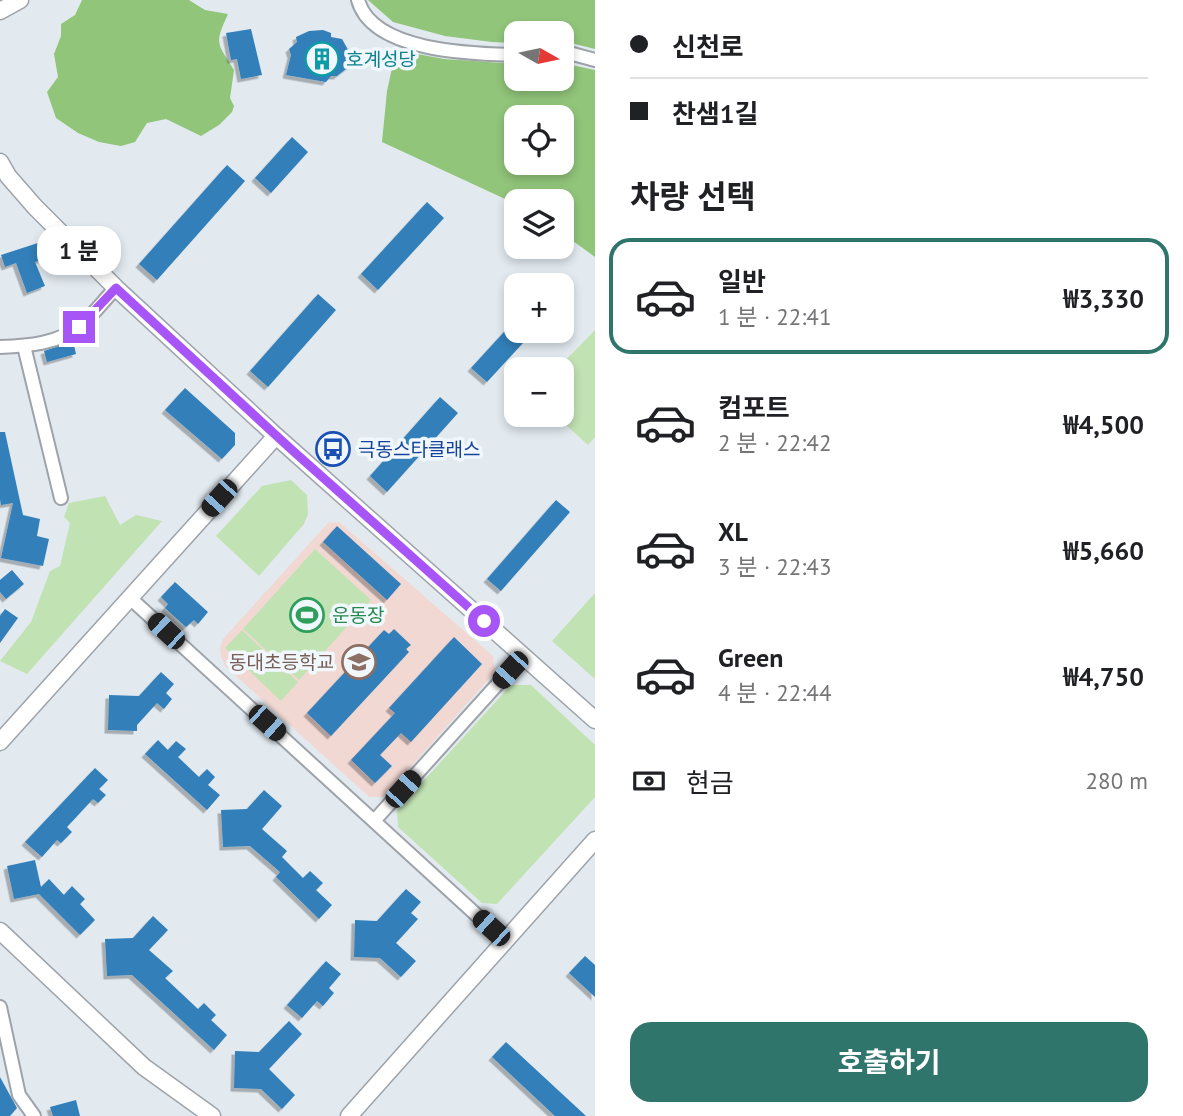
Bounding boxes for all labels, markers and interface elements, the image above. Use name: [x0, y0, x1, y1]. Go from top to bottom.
north arrow: [504, 21, 574, 91]
map controls: [504, 21, 574, 427]
text: 신천로: [672, 30, 744, 63]
building icon: 호계성당: [303, 40, 341, 78]
place label: 호계성당: [346, 47, 416, 71]
text: 찬샘1길: [672, 97, 759, 130]
button: locate: [504, 105, 574, 175]
text: 차량 선택: [630, 175, 756, 217]
button: layers: [504, 189, 574, 259]
callout: 1 분: [37, 226, 121, 274]
text: 1 분: [59, 236, 99, 265]
icon: car: [634, 265, 697, 328]
text: 일반: [718, 265, 766, 298]
button: +: [504, 273, 574, 343]
text: ₩3,330: [1063, 282, 1144, 315]
text: 1 분 · 22:41: [718, 302, 831, 331]
route end: [63, 311, 95, 343]
button: −: [504, 357, 574, 427]
icon: car: [634, 391, 697, 454]
text: 컴포트: [718, 391, 790, 424]
text: ₩4,500: [1063, 408, 1144, 441]
text: 2 분 · 22:42: [718, 428, 831, 457]
bus stop icon: 극동스타클래스: [314, 430, 352, 468]
place label: 극동스타클래스: [358, 437, 480, 461]
car: [198, 475, 241, 521]
text: XL: [718, 515, 748, 548]
icon: car: [634, 517, 697, 580]
text: ₩5,660: [1063, 534, 1144, 567]
text: 3 분 · 22:43: [718, 552, 831, 581]
sports icon: 운동장: [288, 596, 326, 634]
place label: 운동장: [332, 603, 384, 627]
route start: [468, 605, 500, 637]
car: [144, 609, 189, 653]
text: Green: [718, 641, 783, 674]
school or university icon: 동대초등학교: [340, 643, 378, 681]
icon: car: [634, 643, 697, 706]
car: [489, 647, 532, 693]
place label: 동대초등학교: [229, 650, 334, 674]
text: ₩4,750: [1063, 660, 1144, 693]
text: 4 분 · 22:44: [718, 678, 831, 707]
car: [245, 701, 290, 745]
icon: cash: [630, 762, 668, 800]
car: [382, 766, 425, 812]
text: 현금: [686, 766, 734, 799]
text: 280 m: [1086, 766, 1148, 795]
car: [469, 906, 514, 950]
button: 호출하기: [630, 1022, 1148, 1102]

